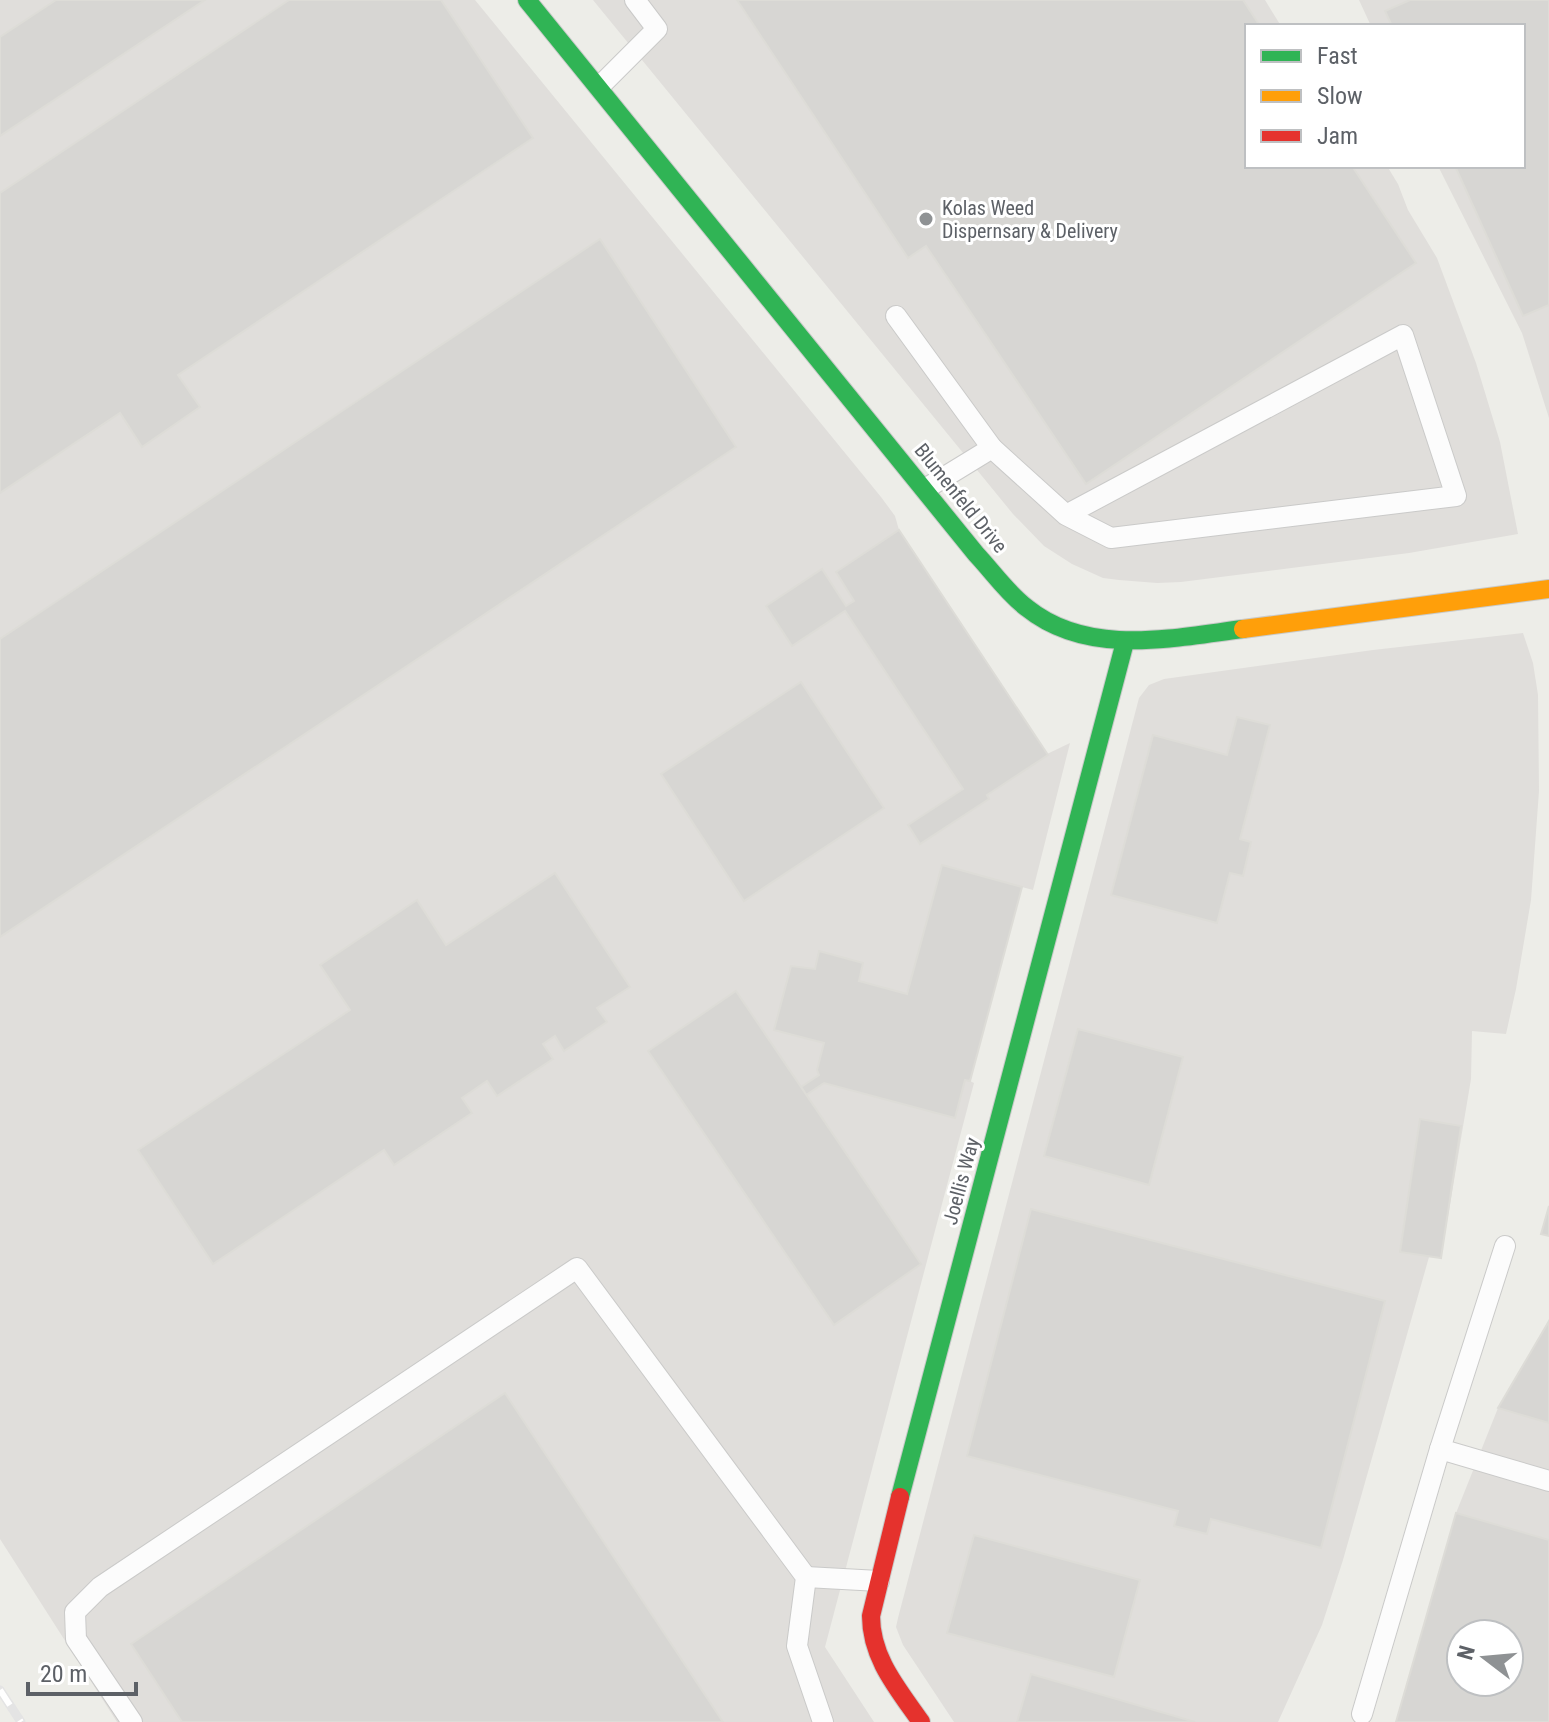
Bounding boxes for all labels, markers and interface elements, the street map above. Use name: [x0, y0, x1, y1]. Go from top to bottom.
legend: [1245, 24, 1525, 168]
text: Fast: [1317, 42, 1358, 70]
text: Slow: [1317, 82, 1363, 110]
text: Jam: [1317, 122, 1358, 150]
place label: Kolas Weed Dispernsary & Delivery: [942, 196, 1118, 243]
marker: Kolas Weed Dispernsary & Delivery: [917, 210, 935, 228]
street label: Blumenfeld Drive: [910, 438, 1012, 558]
street label: Joellis Way: [938, 1135, 984, 1227]
north arrow: [1445, 1618, 1525, 1698]
text: N: [1452, 1643, 1480, 1663]
scale bar: [28, 1646, 136, 1696]
text: 20 m: [40, 1660, 87, 1688]

